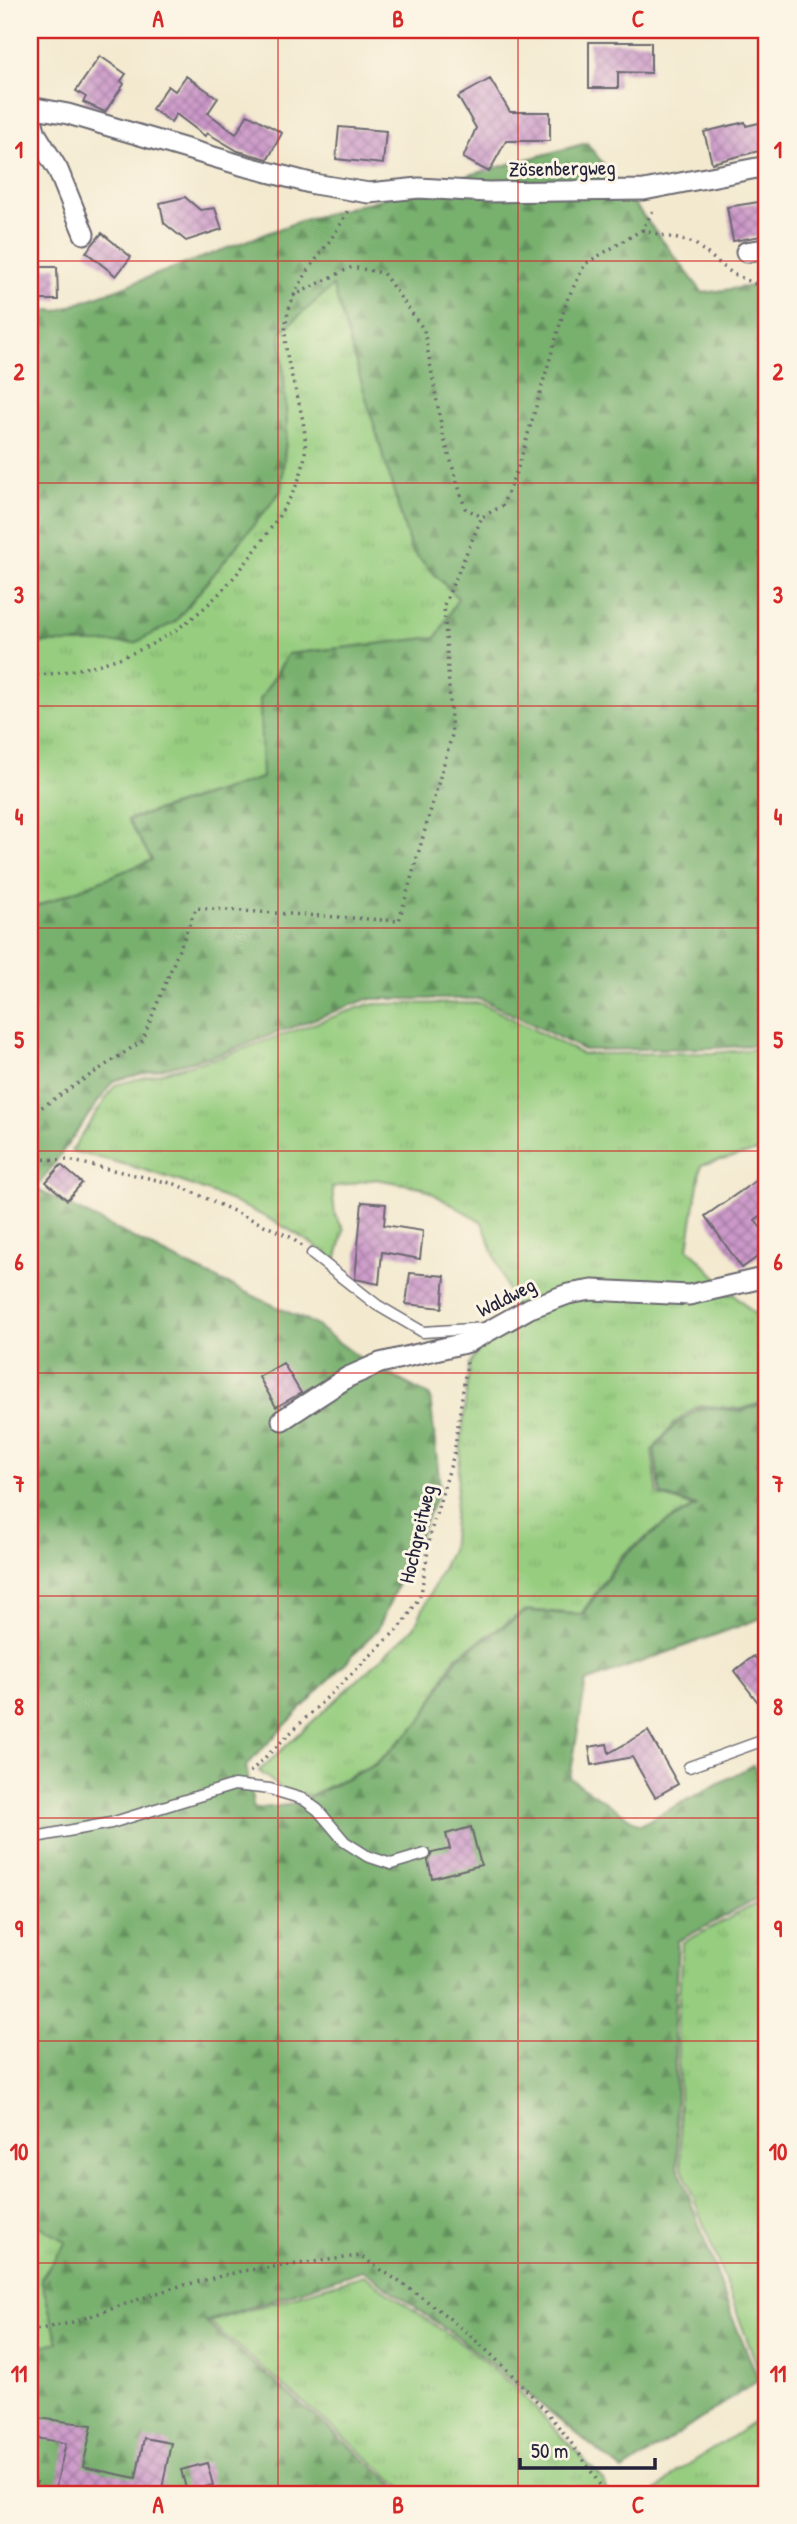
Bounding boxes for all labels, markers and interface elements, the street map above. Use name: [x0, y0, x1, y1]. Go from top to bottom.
text: A: [152, 3, 164, 34]
text: B: [392, 3, 404, 34]
text: C: [632, 3, 644, 34]
text: 1: [15, 134, 23, 165]
text: 1: [774, 134, 782, 165]
street label: Zösenbergweg: [508, 153, 616, 183]
text: 2: [14, 356, 25, 387]
text: 2: [773, 356, 784, 387]
text: 3: [14, 579, 24, 610]
text: 3: [773, 579, 783, 610]
text: 4: [15, 801, 24, 832]
text: 4: [774, 801, 783, 832]
text: 5: [14, 1024, 24, 1055]
text: 5: [773, 1024, 783, 1055]
text: 6: [14, 1246, 24, 1277]
text: 6: [773, 1246, 783, 1277]
street label: Waldweg: [472, 1270, 540, 1324]
text: 7: [12, 1468, 25, 1499]
text: 7: [771, 1468, 784, 1499]
street label: Hochgreitweg: [392, 1482, 442, 1586]
text: 8: [14, 1691, 24, 1722]
text: 8: [773, 1691, 783, 1722]
text: 9: [15, 1913, 24, 1944]
text: 9: [774, 1913, 783, 1944]
text: 10: [10, 2136, 28, 2167]
text: 10: [769, 2136, 787, 2167]
text: 11: [11, 2358, 27, 2389]
text: 11: [770, 2358, 786, 2389]
scale bar: [520, 2426, 655, 2470]
text: 50 m: [531, 2436, 568, 2465]
text: A: [152, 2489, 164, 2520]
text: B: [392, 2489, 404, 2520]
text: C: [632, 2489, 644, 2520]

